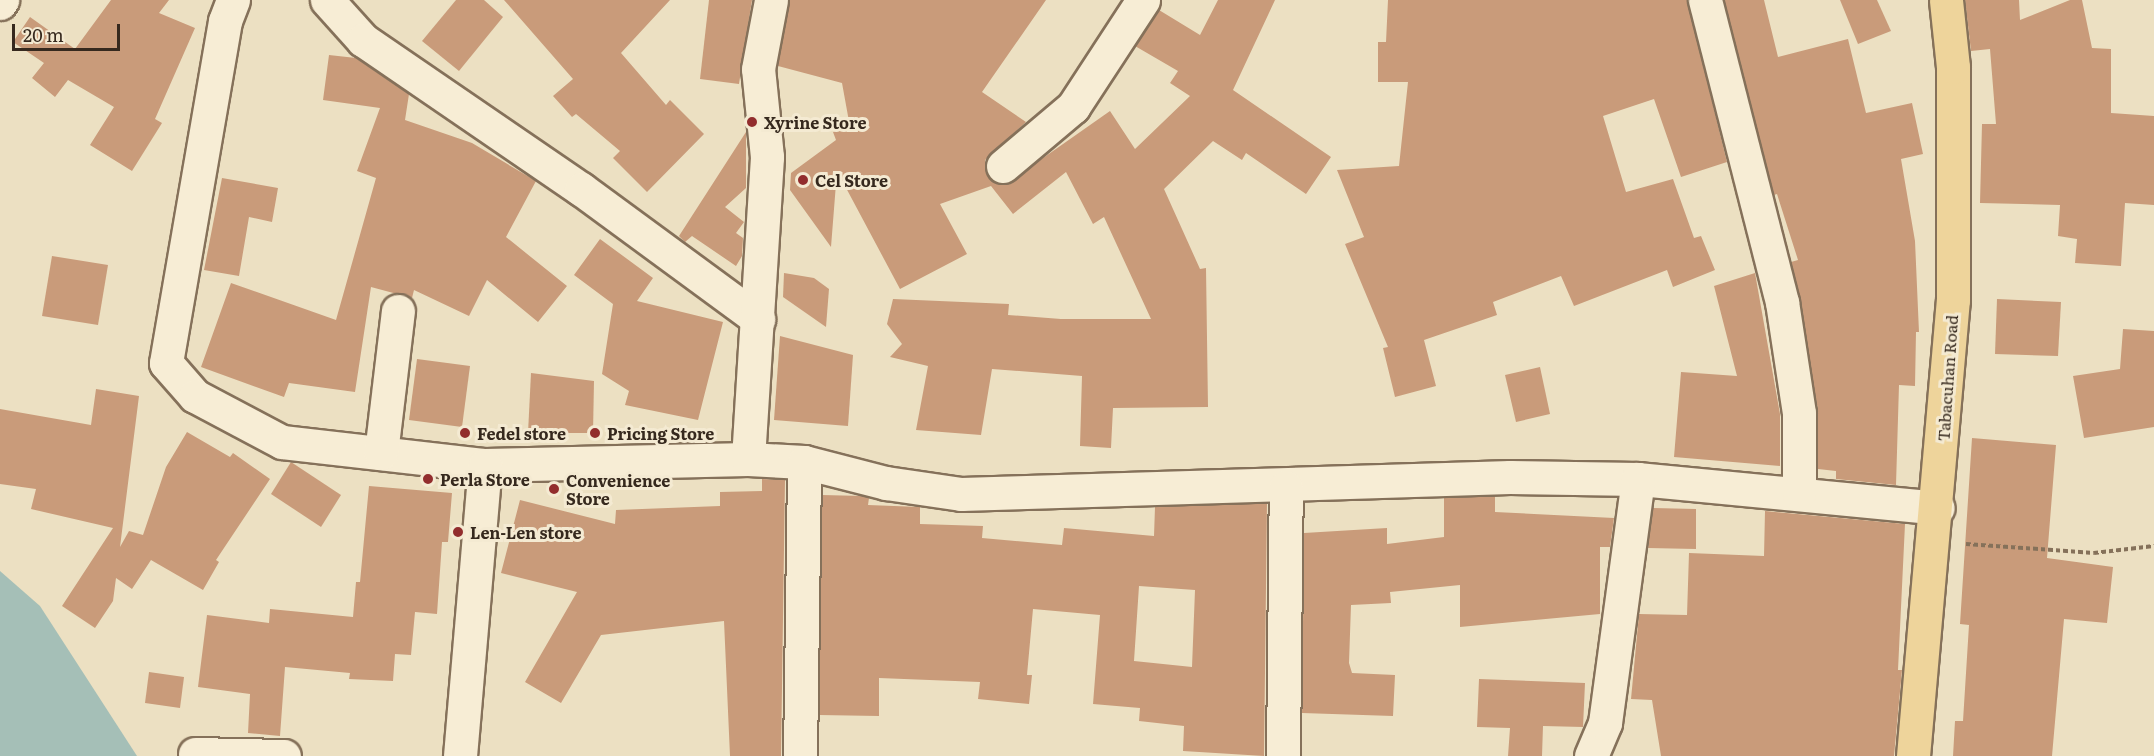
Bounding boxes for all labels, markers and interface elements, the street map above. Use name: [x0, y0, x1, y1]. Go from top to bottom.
scale bar: [15, 12, 123, 50]
text: 20 m: [23, 21, 64, 48]
place label: Xyrine Store: [764, 112, 866, 132]
marker: Xyrine Store: [745, 115, 759, 129]
place label: Cel Store: [815, 170, 888, 190]
marker: Cel Store: [796, 173, 810, 187]
street label: Tabacuhan Road: [1933, 314, 1961, 442]
place label: Fedel store: [477, 423, 566, 443]
place label: Pricing Store: [607, 423, 714, 443]
marker: Fedel store: [458, 426, 472, 440]
marker: Pricing Store: [588, 426, 602, 440]
place label: Perla Store: [440, 469, 530, 489]
place label: Convenience Store: [566, 470, 670, 508]
marker: Perla Store: [421, 472, 435, 486]
marker: Convenience Store: [547, 482, 561, 496]
place label: Len-Len store: [470, 522, 581, 542]
marker: Len-Len store: [451, 525, 465, 539]

